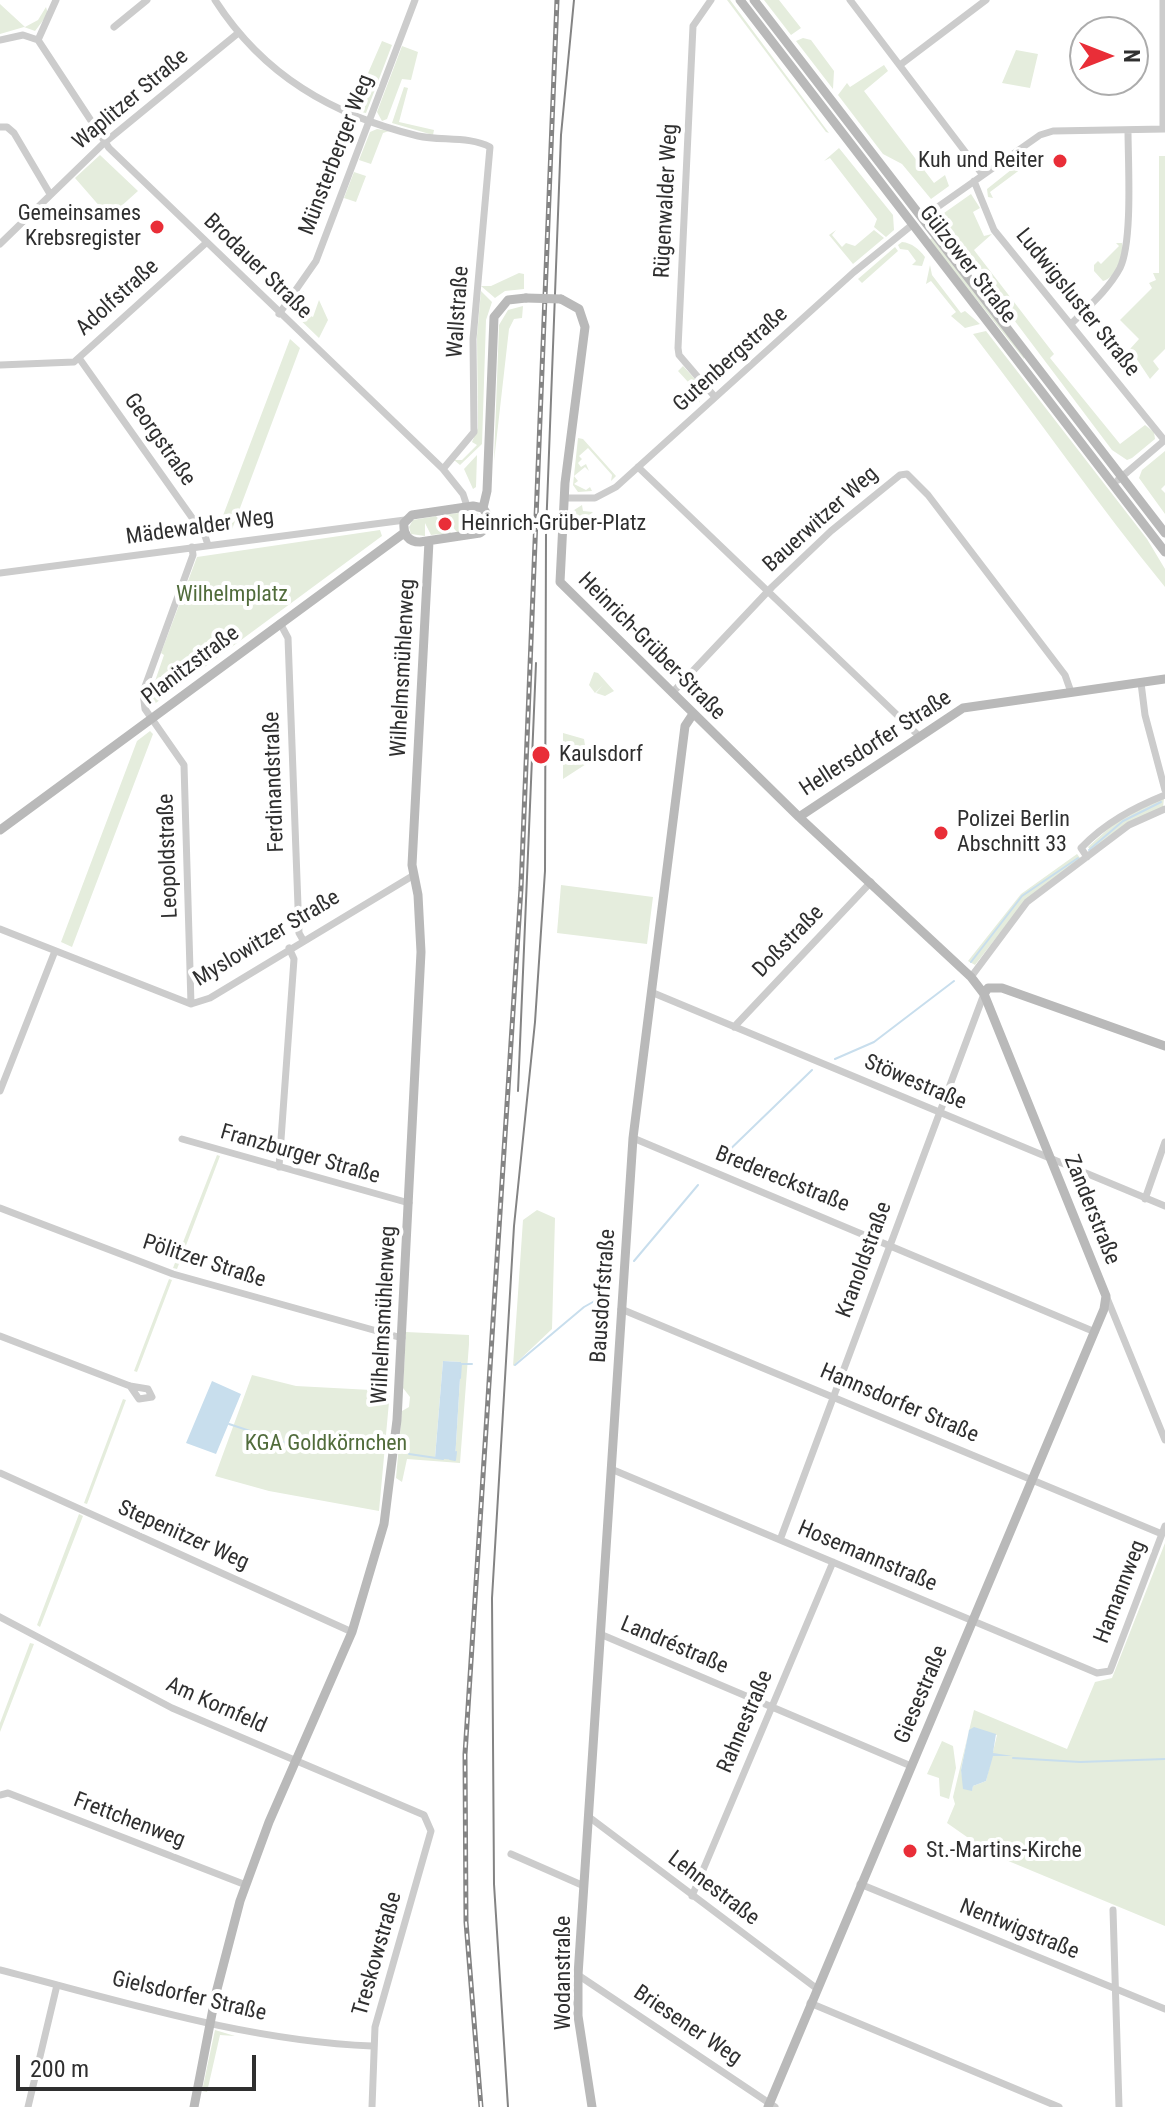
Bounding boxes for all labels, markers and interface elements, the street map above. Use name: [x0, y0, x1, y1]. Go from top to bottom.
north arrow: [1069, 16, 1149, 96]
street label: Waplitzer Straße: [68, 44, 194, 156]
text: N: [1119, 49, 1144, 63]
street label: Münsterberger Weg: [294, 71, 380, 239]
street label: Rügenwalder Weg: [650, 123, 684, 279]
place label: Kuh und Reiter: [918, 148, 1044, 174]
marker: Kuh und Reiter: [1051, 152, 1069, 170]
place label: Gemeinsames Krebsregister: [18, 201, 141, 252]
street label: Gülzower Straße: [913, 201, 1021, 329]
street label: Brodauer Straße: [197, 209, 317, 325]
marker: Gemeinsames Krebsregister: [148, 218, 166, 236]
street label: Ludwigsluster Straße: [1009, 224, 1145, 382]
street label: Adolfstraße: [71, 254, 165, 342]
street label: Wallstraße: [443, 265, 475, 359]
street label: Gutenbergstraße: [668, 302, 794, 418]
street label: Georgstraße: [118, 389, 200, 491]
street label: Bauerwitzer Weg: [758, 462, 884, 578]
street label: Mädewalder Weg: [124, 505, 276, 551]
place label: Heinrich-Grüber-Platz: [461, 511, 646, 537]
marker: Heinrich-Grüber-Platz: [436, 515, 454, 533]
street label: Heinrich-Grüber-Straße: [572, 568, 730, 726]
street label: Wilhelmsmühlenweg: [386, 578, 422, 758]
park label: Wilhelmplatz: [176, 582, 288, 608]
street label: Planitzstraße: [137, 621, 245, 711]
street label: Hellersdorfer Straße: [795, 685, 957, 803]
street label: Ferdinandstraße: [259, 711, 291, 853]
place label: Kaulsdorf: [559, 742, 643, 768]
marker: Kaulsdorf: [530, 744, 552, 766]
street label: Leopoldstraße: [154, 793, 184, 919]
place label: Polizei Berlin Abschnitt 33: [957, 807, 1070, 858]
marker: Polizei Berlin Abschnitt 33: [932, 824, 950, 842]
street label: Myslowitzer Straße: [189, 885, 345, 993]
street label: Doßstraße: [748, 900, 830, 984]
street label: Stöwestraße: [860, 1050, 970, 1116]
street label: Franzburger Straße: [217, 1120, 383, 1190]
street label: Bredereckstraße: [711, 1141, 853, 1219]
street label: Zanderstraße: [1057, 1151, 1125, 1269]
street label: Kranoldstraße: [832, 1198, 898, 1322]
street label: Wilhelmsmühlenweg: [367, 1225, 403, 1405]
street label: Bausdorfstraße: [586, 1228, 622, 1364]
street label: Pölitzer Straße: [139, 1230, 269, 1294]
street label: Hannsdorfer Straße: [816, 1359, 982, 1449]
park label: KGA Goldkörnchen: [245, 1431, 407, 1457]
street label: Stepenitzer Weg: [113, 1495, 253, 1577]
street label: Hosemannstraße: [793, 1516, 941, 1598]
street label: Hamannweg: [1089, 1537, 1153, 1647]
street label: Landréstraße: [616, 1611, 732, 1681]
street label: Giesestraße: [890, 1642, 954, 1748]
street label: Rahnestraße: [713, 1667, 779, 1777]
street label: Am Kornfeld: [162, 1672, 270, 1740]
street label: Frettchenweg: [69, 1788, 189, 1854]
place label: St.-Martins-Kirche: [926, 1838, 1082, 1864]
marker: St.-Martins-Kirche: [901, 1842, 919, 1860]
street label: Lehnestraße: [662, 1846, 764, 1932]
street label: Treskowstraße: [348, 1889, 408, 2019]
street label: Nentwigstraße: [955, 1894, 1083, 1966]
street label: Wodanstraße: [551, 1916, 577, 2030]
street label: Gielsdorfer Straße: [109, 1966, 269, 2028]
street label: Briesener Weg: [628, 1980, 746, 2072]
scale bar: [20, 2039, 260, 2089]
text: 200 m: [30, 2055, 89, 2083]

